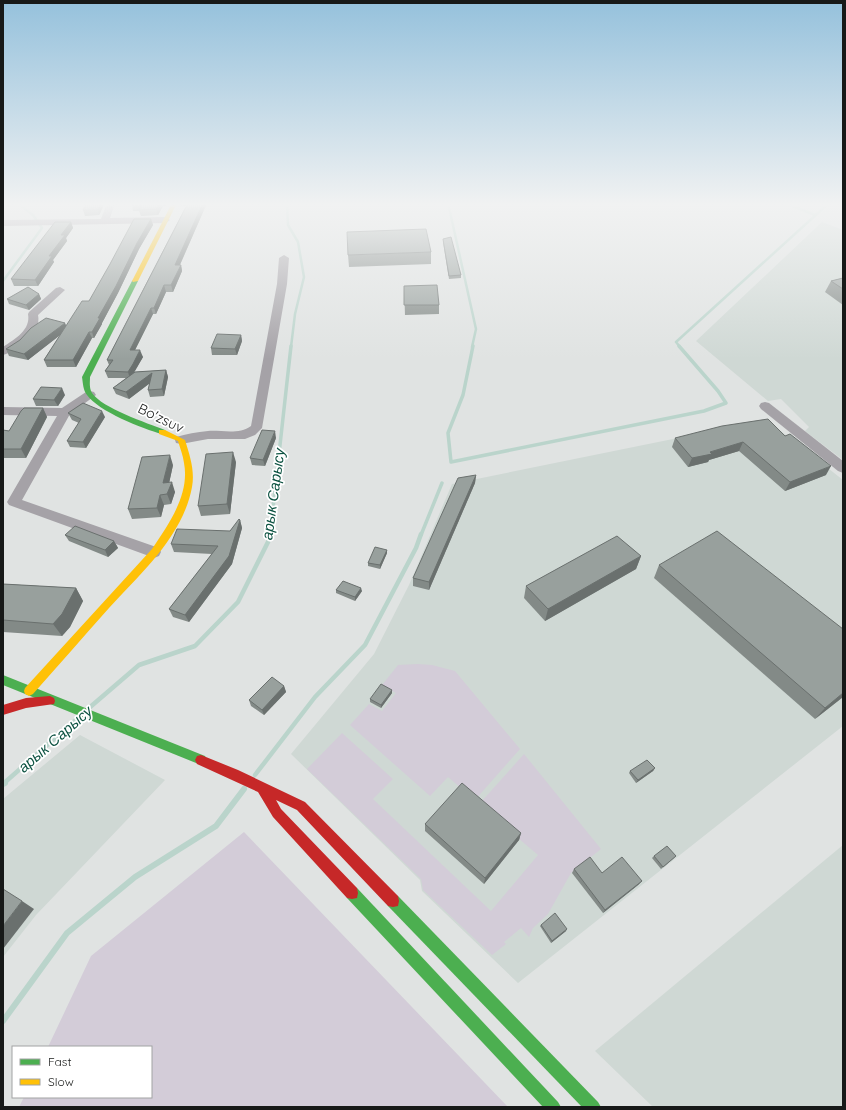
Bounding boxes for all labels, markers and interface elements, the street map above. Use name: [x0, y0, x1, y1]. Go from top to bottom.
street label: Bo'zsuv: [135, 399, 187, 437]
water label: арык Сарысу: [257, 445, 289, 541]
water label: арык Сарысу: [14, 701, 97, 777]
legend: [12, 1046, 152, 1098]
text: Fast: [48, 1054, 72, 1069]
text: Slow: [48, 1074, 74, 1089]

